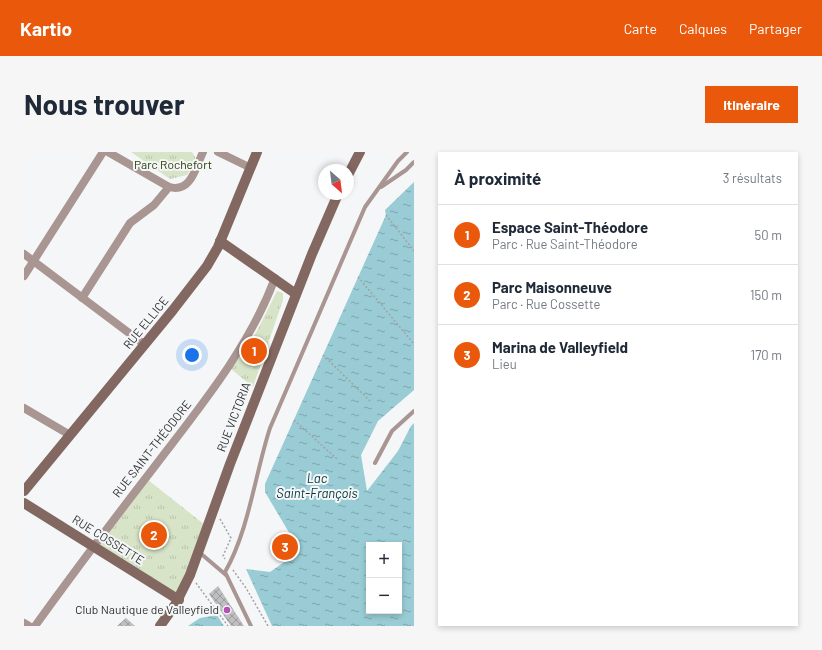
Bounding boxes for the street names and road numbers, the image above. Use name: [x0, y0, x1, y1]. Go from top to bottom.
street label: RUE ELLICE: [120, 293, 171, 351]
street label: RUE VICTORIA: [213, 380, 253, 454]
street label: RUE SAINT-THÉODORE: [109, 397, 193, 500]
street label: RUE COSSETTE: [70, 512, 147, 567]

